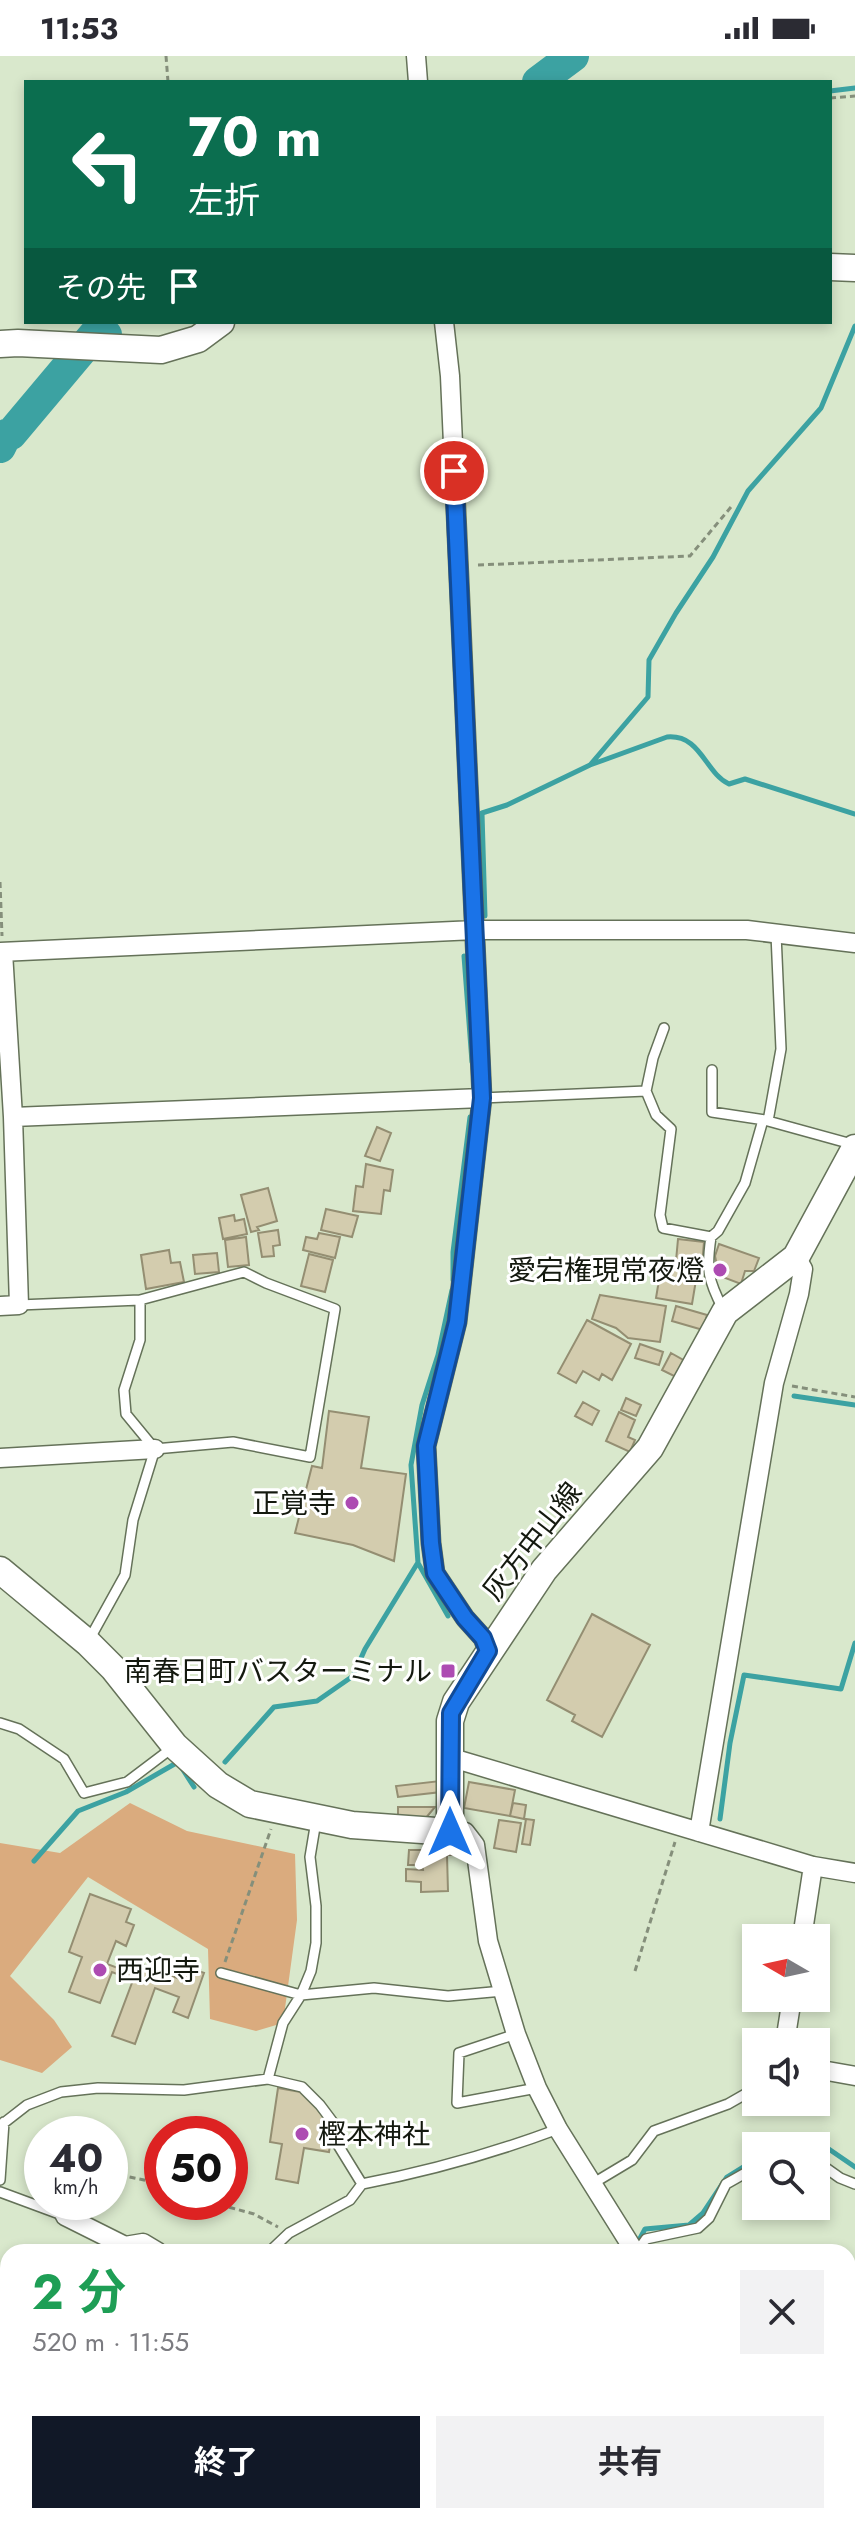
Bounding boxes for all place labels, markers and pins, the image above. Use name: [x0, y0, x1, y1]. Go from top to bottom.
pin: [420, 437, 488, 505]
place label: 愛宕権現常夜燈: [508, 1250, 704, 1291]
marker: 愛宕権現常夜燈: [711, 1261, 729, 1279]
place label: 正覚寺: [252, 1483, 336, 1524]
marker: 正覚寺: [343, 1494, 361, 1512]
place label: 南春日町バスターミナル: [124, 1651, 432, 1692]
marker: 南春日町バスターミナル: [439, 1662, 457, 1680]
place label: 西迎寺: [116, 1950, 200, 1991]
marker: 西迎寺: [91, 1961, 109, 1979]
place label: 樫本神社: [318, 2114, 430, 2155]
marker: 樫本神社: [293, 2125, 311, 2143]

